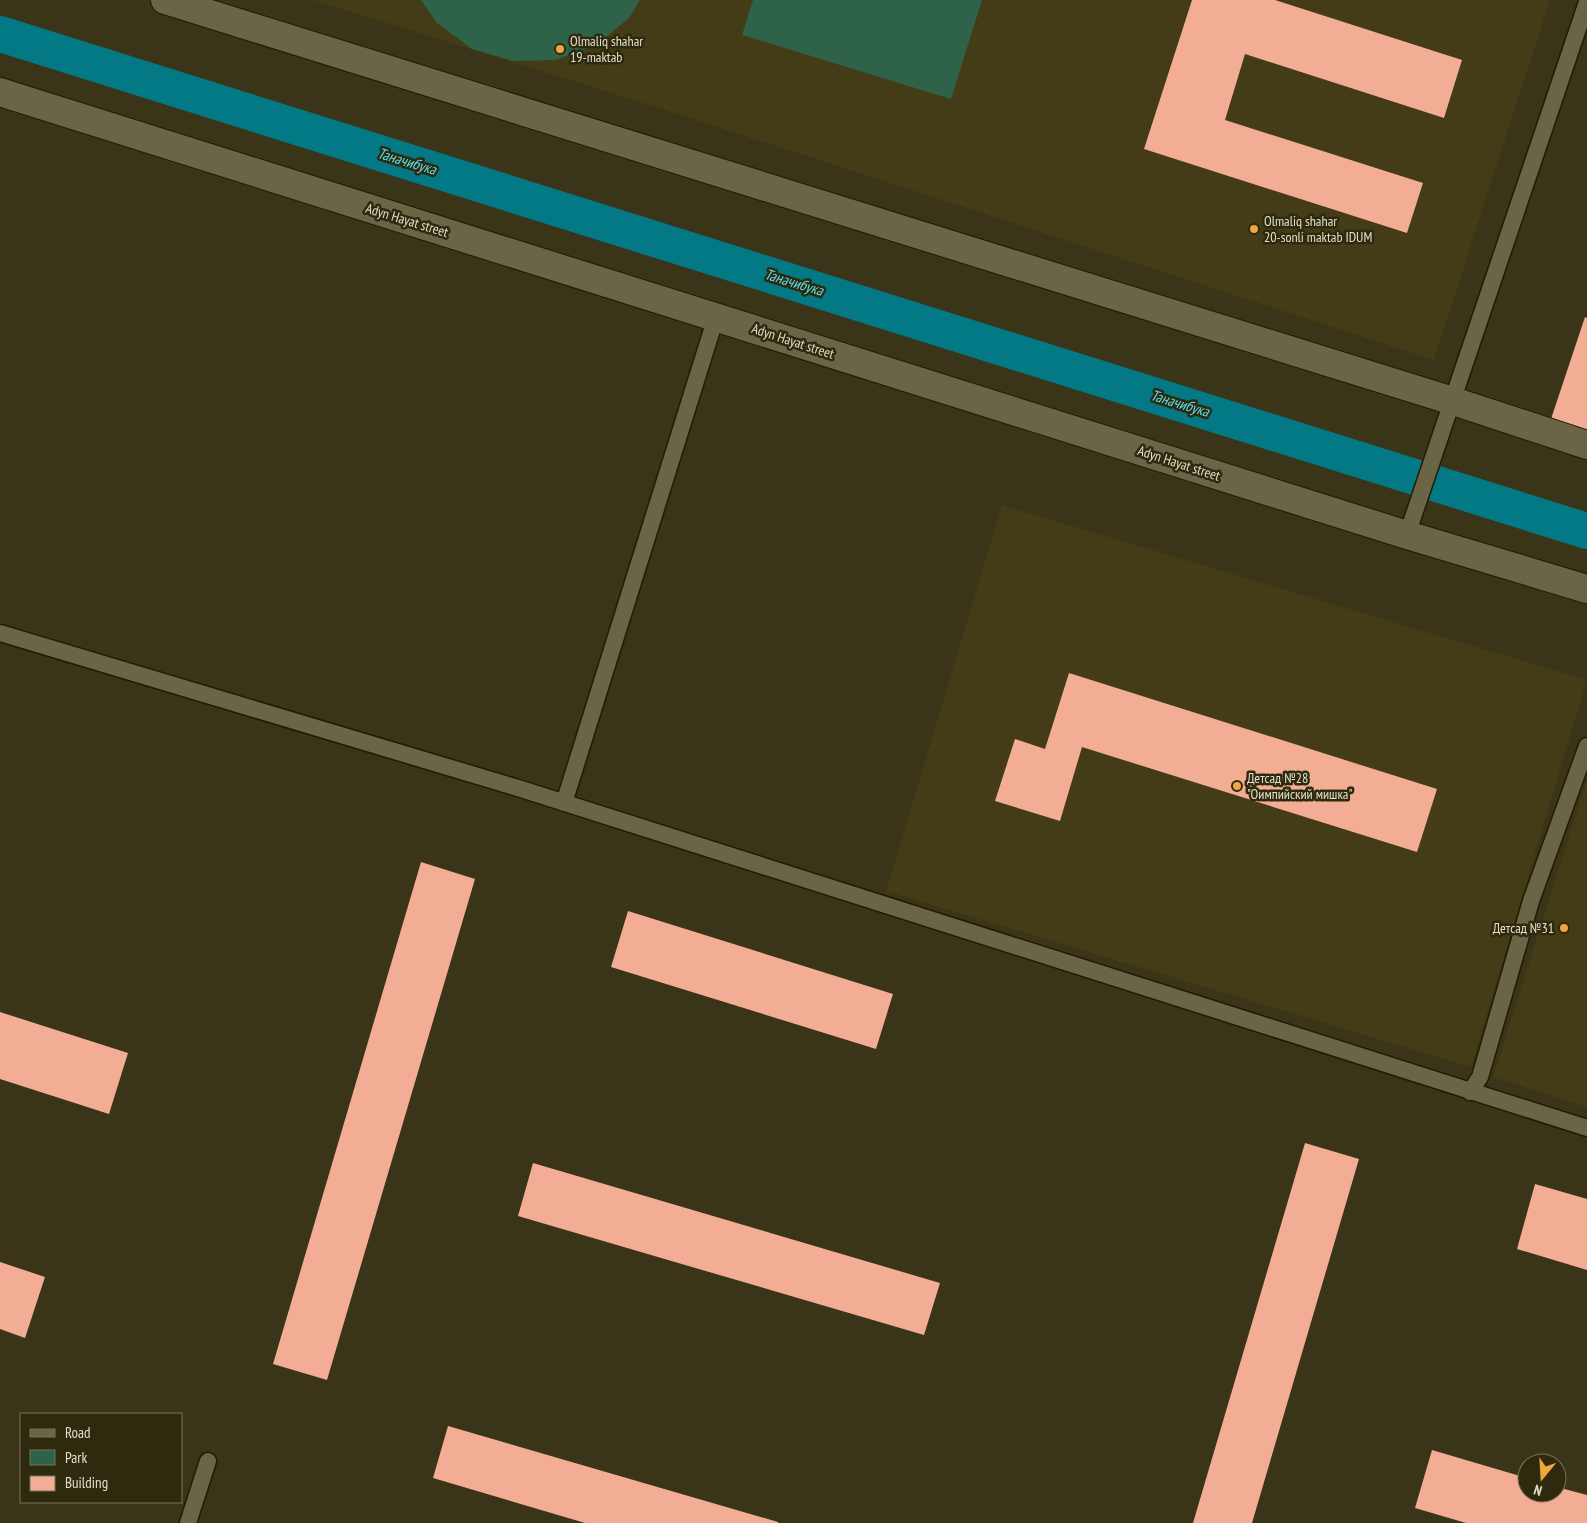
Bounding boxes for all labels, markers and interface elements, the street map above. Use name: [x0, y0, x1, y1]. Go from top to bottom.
place label: Olmaliq shahar 19-maktab: [570, 32, 643, 66]
marker: Olmaliq shahar 19-maktab: [554, 43, 566, 55]
water label: Таначибука: [375, 143, 439, 179]
street label: Adyn Hayat street: [363, 199, 451, 241]
place label: Olmaliq shahar 20-sonli maktab IDUM: [1264, 212, 1372, 246]
marker: Olmaliq shahar 20-sonli maktab IDUM: [1248, 223, 1260, 235]
water label: Таначибука: [762, 264, 826, 300]
street label: Adyn Hayat street: [750, 319, 837, 363]
water label: Таначибука: [1148, 385, 1212, 421]
street label: Adyn Hayat street: [1136, 441, 1223, 485]
place label: Детсад №28 "Оимпийский мишка": [1247, 769, 1352, 803]
marker: Детсад №28 "Оимпийский мишка": [1231, 780, 1243, 792]
place label: Детсад №31: [1493, 919, 1554, 937]
marker: Детсад №31: [1558, 922, 1570, 934]
legend: [20, 1413, 182, 1503]
text: Road: [65, 1423, 91, 1442]
text: Park: [65, 1448, 87, 1467]
north arrow: [1517, 1453, 1567, 1503]
text: Building: [65, 1473, 108, 1492]
text: N: [1532, 1481, 1544, 1500]

